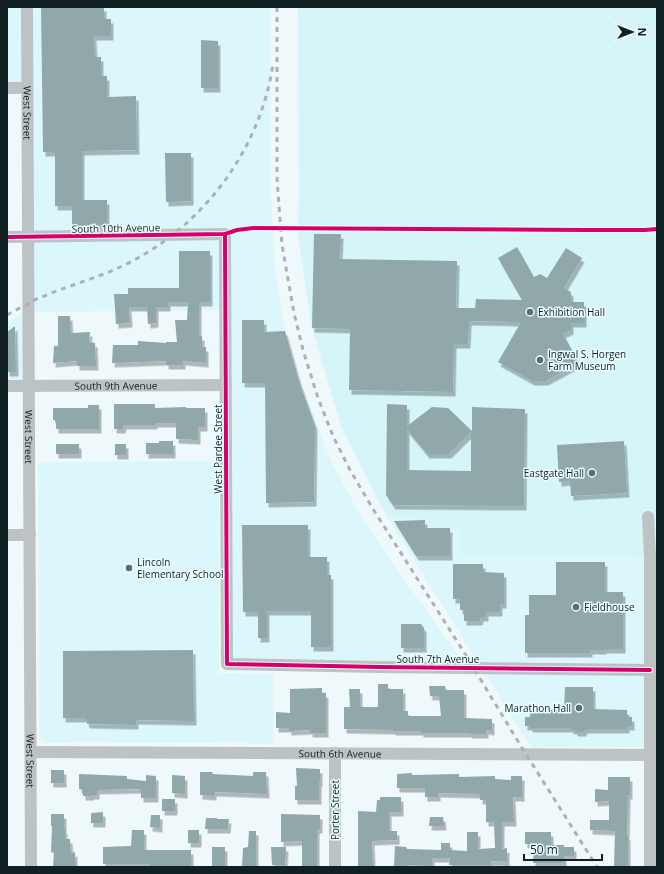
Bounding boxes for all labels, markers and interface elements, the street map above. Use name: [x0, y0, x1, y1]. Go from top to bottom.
north arrow: [612, 12, 652, 52]
text: N: [635, 28, 650, 36]
street label: West Street: [20, 86, 35, 140]
street label: South 10th Avenue: [72, 220, 161, 236]
place label: Exhibition Hall: [538, 305, 605, 319]
marker: Exhibition Hall: [525, 307, 535, 317]
place label: Ingwal S. Horgen Farm Museum: [548, 347, 626, 373]
marker: Ingwal S. Horgen Farm Museum: [535, 355, 545, 365]
street label: South 9th Avenue: [75, 378, 158, 393]
street label: West Pardee Street: [211, 404, 225, 494]
street label: West Street: [22, 410, 36, 464]
place label: Eastgate Hall: [524, 466, 584, 480]
marker: Eastgate Hall: [587, 468, 597, 478]
place label: Lincoln Elementary School: [137, 555, 223, 581]
marker: Lincoln Elementary School: [124, 563, 134, 573]
place label: Fieldhouse: [584, 600, 635, 614]
marker: Fieldhouse: [571, 602, 581, 612]
street label: South 7th Avenue: [397, 652, 480, 666]
place label: Marathon Hall: [504, 701, 571, 715]
marker: Marathon Hall: [574, 703, 584, 713]
street label: West Street: [23, 734, 38, 788]
street label: South 6th Avenue: [299, 746, 382, 761]
street label: Porter Street: [328, 780, 342, 840]
scale bar: [524, 836, 602, 862]
text: 50 m: [530, 841, 558, 858]

